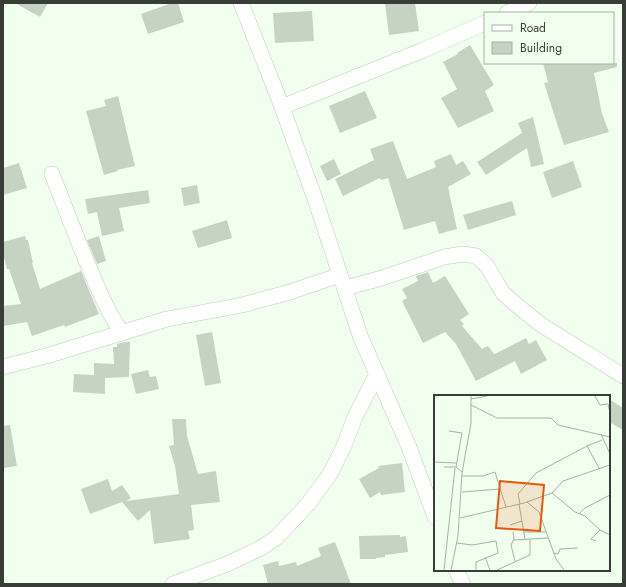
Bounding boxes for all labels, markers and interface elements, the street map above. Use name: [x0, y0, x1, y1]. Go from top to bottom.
legend: [484, 12, 614, 64]
text: Road: [520, 19, 546, 37]
text: Building: [520, 39, 562, 57]
inset map: [434, 395, 610, 571]

